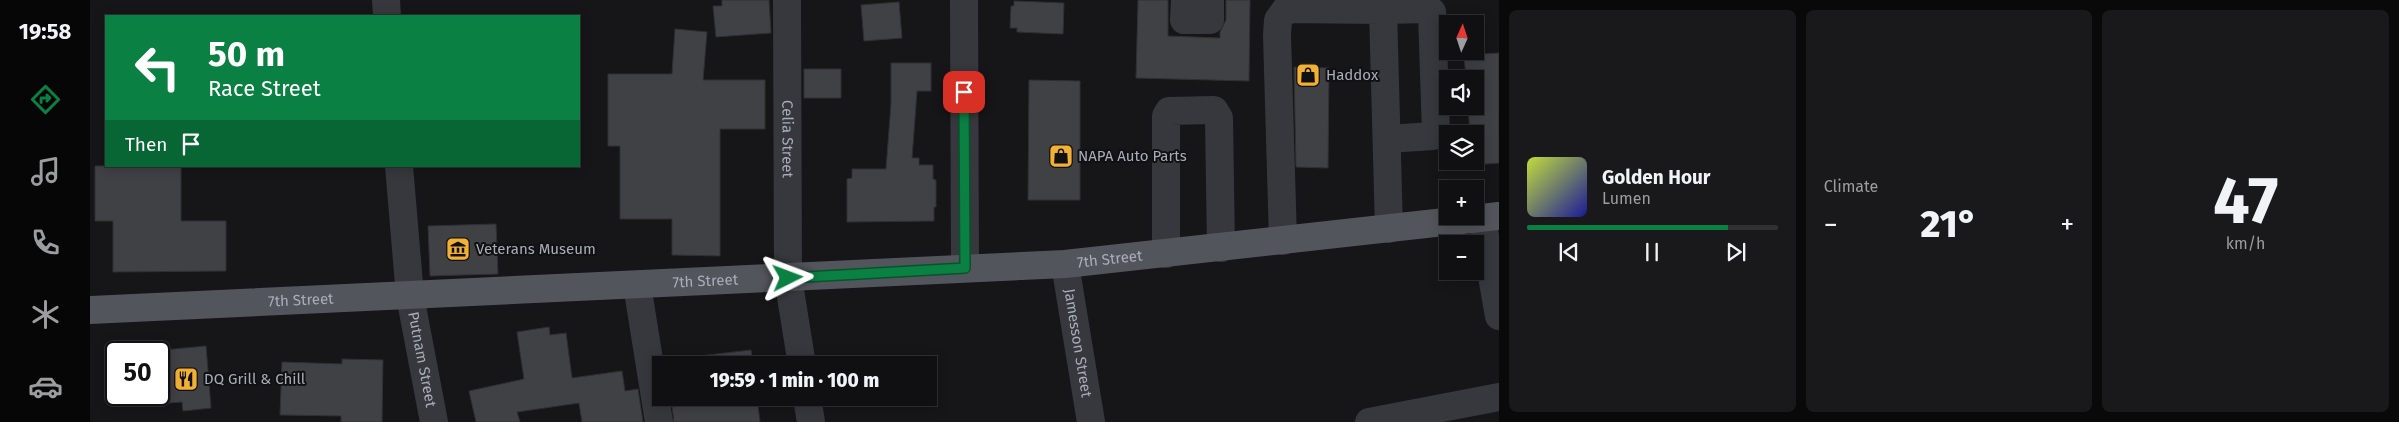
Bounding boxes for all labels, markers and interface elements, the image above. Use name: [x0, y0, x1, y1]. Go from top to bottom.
north arrow: [1439, 15, 1484, 60]
map controls: [1439, 15, 1484, 280]
text: 19:58: [19, 18, 71, 45]
text: 50 m: [208, 33, 285, 75]
icon: left: [125, 35, 190, 100]
shop icon: Haddox: [1295, 62, 1321, 88]
place label: Haddox: [1326, 66, 1379, 84]
button: sound: [1439, 70, 1484, 115]
pin: [943, 71, 985, 113]
text: Race Street: [208, 75, 321, 102]
icon: arrive: [950, 78, 978, 106]
icon: directions: [28, 82, 63, 117]
street label: Celia Street: [778, 100, 797, 179]
button: layers: [1439, 125, 1484, 170]
icon: arrive: [177, 130, 205, 158]
text: Then: [125, 133, 167, 156]
shop icon: NAPA Auto Parts: [1048, 143, 1074, 169]
place label: NAPA Auto Parts: [1078, 147, 1187, 165]
icon: music: [28, 154, 63, 189]
text: 47: [2213, 162, 2278, 240]
text: Golden Hour: [1602, 166, 1711, 189]
text: Climate: [1824, 177, 1878, 196]
button: +: [1439, 180, 1484, 225]
text: Lumen: [1602, 189, 1651, 208]
text: 21°: [1921, 201, 1977, 247]
text: −: [1824, 208, 1838, 241]
text: +: [2060, 208, 2074, 241]
icon: phone: [28, 225, 63, 260]
text: km/h: [2226, 234, 2265, 253]
button: −: [1439, 235, 1484, 280]
museum icon: Veterans Museum: [445, 236, 471, 262]
icon: previous: [1555, 238, 1583, 266]
icon: pause: [1638, 238, 1666, 266]
icon: next: [1722, 238, 1750, 266]
place label: Veterans Museum: [476, 240, 596, 258]
street label: 7th Street: [1076, 246, 1144, 272]
position arrow: [761, 251, 813, 303]
street label: 7th Street: [672, 270, 739, 292]
street label: Jamesson Street: [1060, 287, 1096, 399]
street label: 7th Street: [268, 289, 335, 311]
icon: climate: [28, 297, 63, 332]
street label: Putnam Street: [404, 310, 440, 409]
speed limit sign: 50: [105, 341, 170, 406]
restaurant icon: DQ Grill & Chill: [173, 366, 199, 392]
icon: car: [28, 369, 63, 404]
text: 19:59 · 1 min · 100 m: [710, 369, 879, 392]
place label: DQ Grill & Chill: [204, 370, 306, 388]

